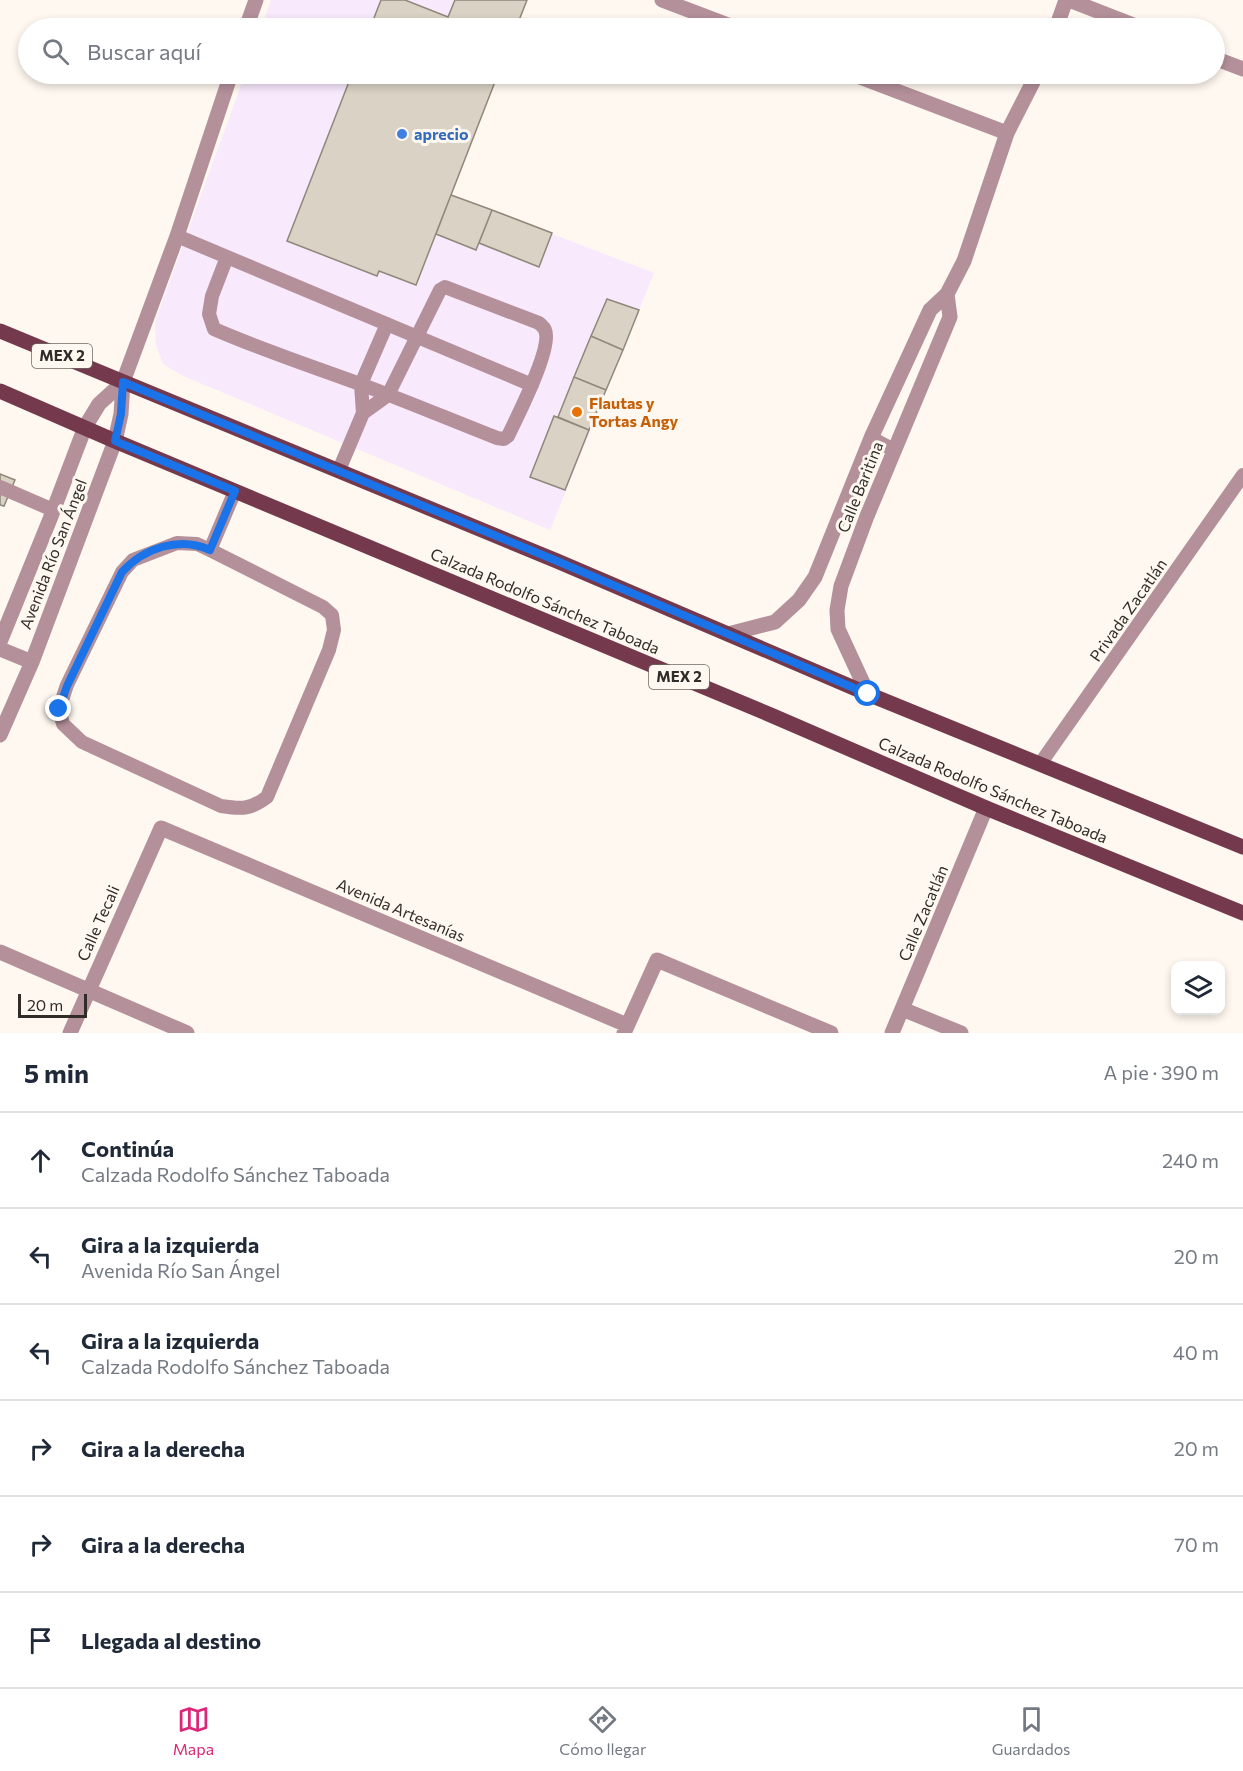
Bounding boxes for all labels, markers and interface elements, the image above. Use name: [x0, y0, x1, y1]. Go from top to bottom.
search box: [18, 18, 1225, 84]
icon: search: [39, 35, 72, 68]
text: Buscar aquí: [87, 38, 201, 65]
place label: aprecio: [414, 124, 469, 143]
marker: aprecio: [395, 127, 409, 141]
road number: MEX 2: [32, 344, 92, 368]
place label: Flautas y Tortas Angy: [589, 393, 679, 430]
marker: Flautas y Tortas Angy: [570, 405, 584, 419]
street label: Calle Baritina: [833, 439, 886, 535]
street label: Avenida Río San Ángel: [15, 476, 90, 632]
street label: Calzada Rodolfo Sánchez Taboada: [428, 544, 663, 658]
street label: Privada Zacatlán: [1085, 555, 1170, 665]
road number: MEX 2: [649, 665, 709, 689]
route start: [854, 680, 880, 706]
route end: [45, 695, 71, 721]
street label: Calzada Rodolfo Sánchez Taboada: [876, 733, 1111, 847]
street label: Calle Zacatlán: [894, 862, 951, 964]
street label: Avenida Artesanías: [334, 874, 468, 945]
street label: Calle Tecali: [72, 882, 123, 964]
map controls: [1171, 961, 1225, 1015]
button: layers: [1171, 961, 1225, 1015]
scale bar: [18, 991, 87, 1019]
text: 20 m: [27, 995, 63, 1014]
text: 5 min: [24, 1057, 89, 1088]
text: A pie · 390 m: [1104, 1060, 1219, 1084]
text: Continúa: [81, 1135, 174, 1162]
icon: ahead: [24, 1144, 57, 1177]
text: 240 m: [1162, 1148, 1219, 1172]
text: Calzada Rodolfo Sánchez Taboada: [81, 1162, 390, 1186]
text: Gira a la izquierda: [81, 1231, 259, 1258]
icon: left: [24, 1240, 57, 1273]
text: 20 m: [1174, 1244, 1219, 1268]
text: Avenida Río San Ángel: [81, 1258, 280, 1282]
text: Gira a la izquierda: [81, 1327, 259, 1354]
icon: left: [24, 1336, 57, 1369]
text: 40 m: [1173, 1340, 1219, 1364]
text: Calzada Rodolfo Sánchez Taboada: [81, 1354, 390, 1378]
icon: right: [24, 1432, 57, 1465]
text: Gira a la derecha: [81, 1435, 245, 1462]
text: 20 m: [1174, 1436, 1219, 1460]
icon: right: [24, 1528, 57, 1561]
text: Gira a la derecha: [81, 1531, 245, 1558]
text: 70 m: [1174, 1532, 1219, 1556]
icon: arrive: [24, 1624, 57, 1657]
text: Llegada al destino: [81, 1627, 261, 1654]
tab: Mapa: [173, 1703, 214, 1758]
tab: Cómo llegar: [559, 1703, 646, 1758]
tab: Guardados: [992, 1703, 1070, 1758]

